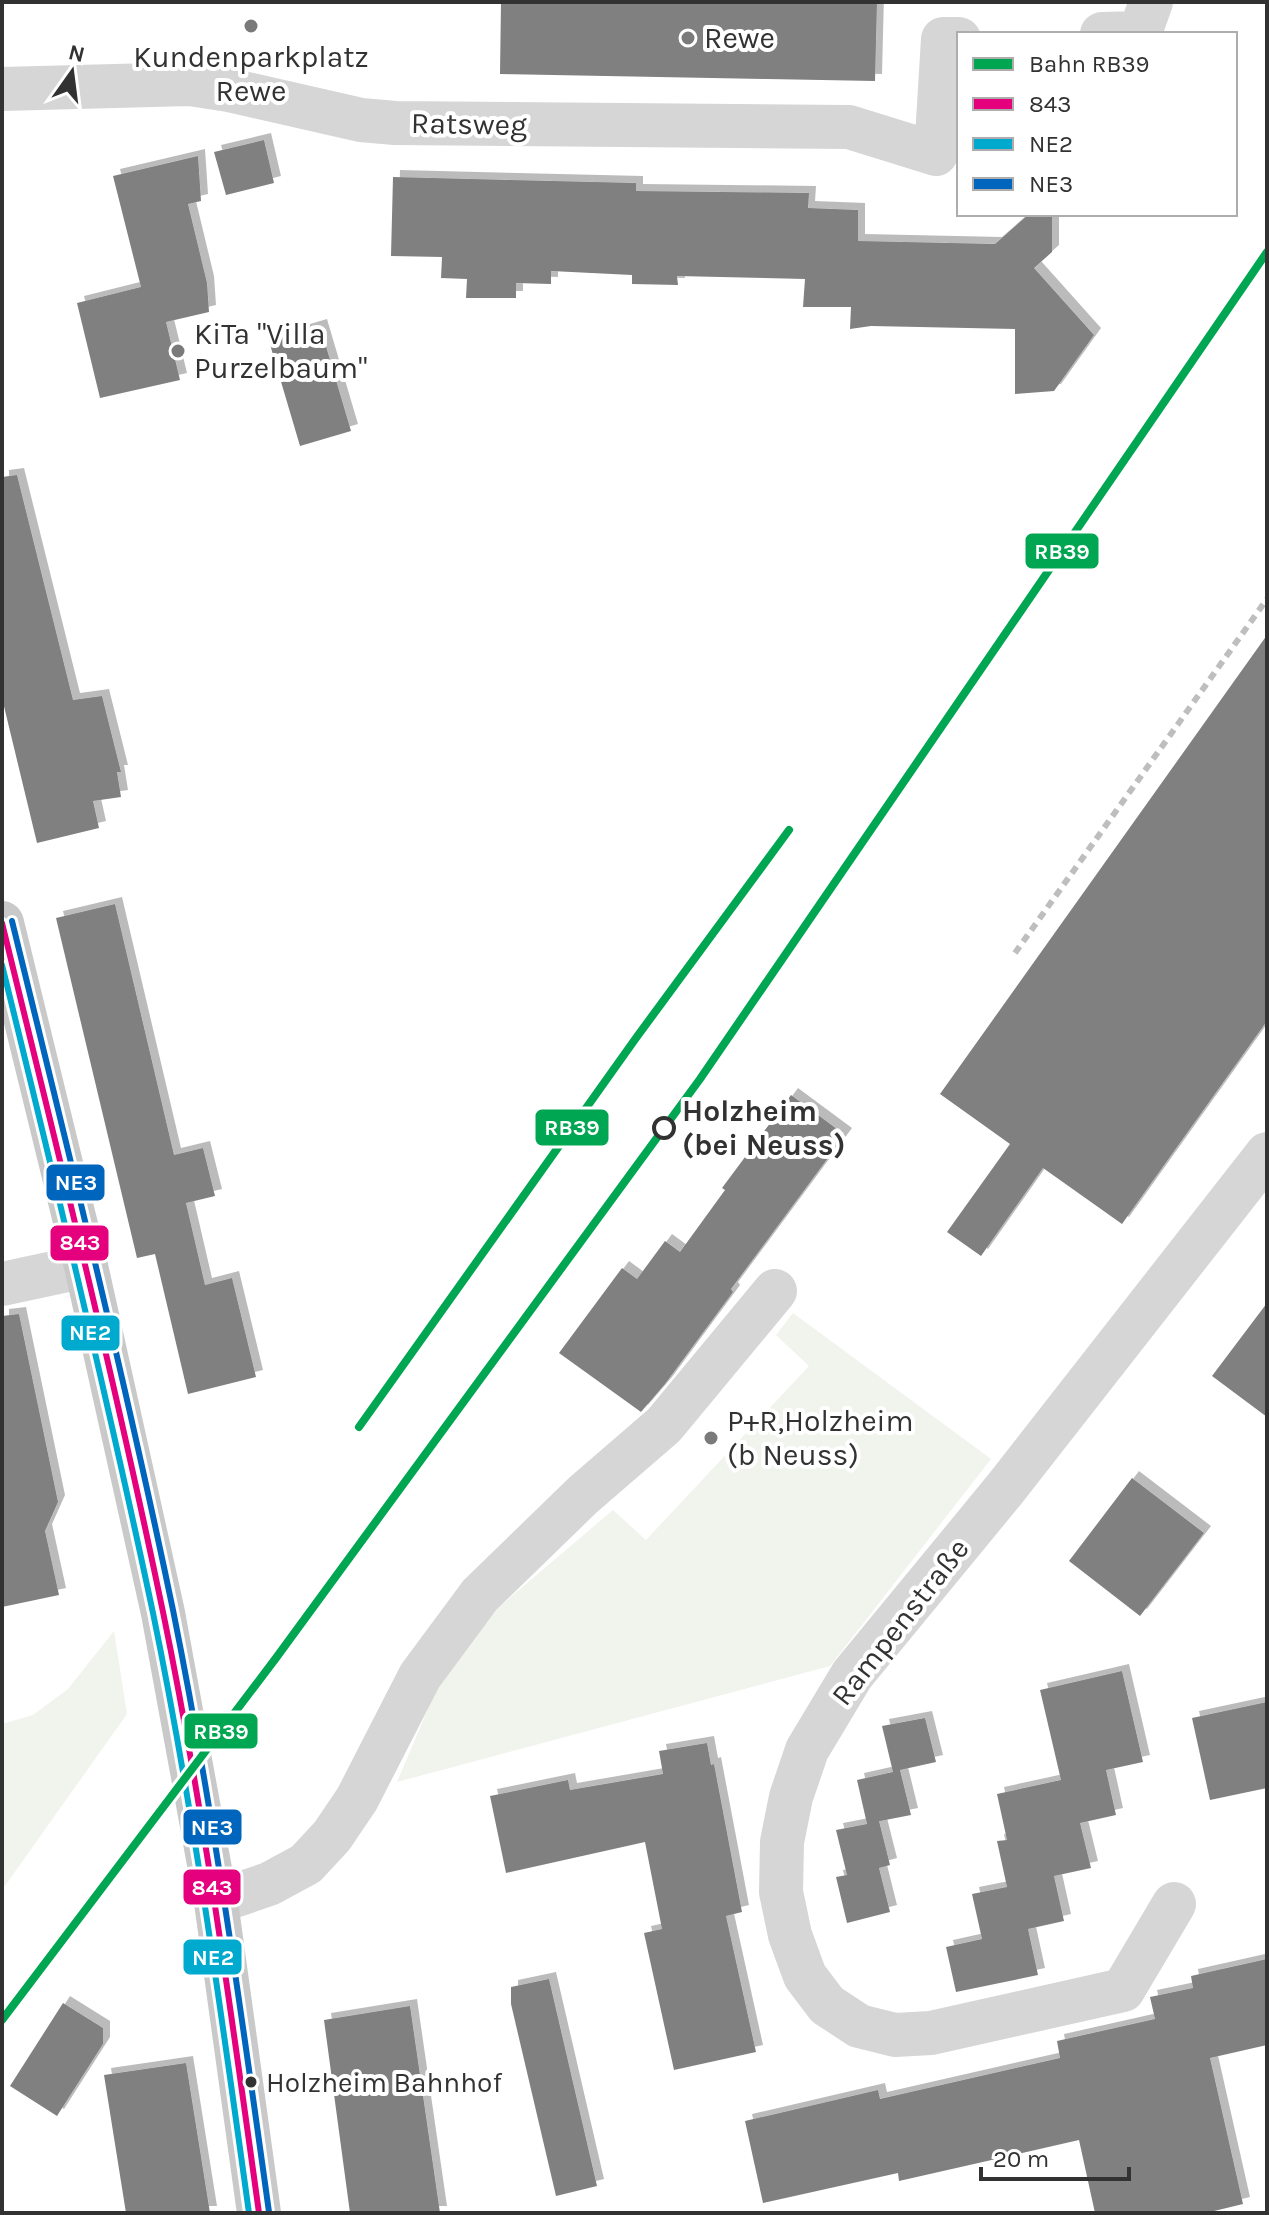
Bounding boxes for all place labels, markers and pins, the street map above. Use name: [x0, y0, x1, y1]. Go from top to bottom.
marker: Kundenparkplatz Rewe: [242, 17, 260, 35]
place label: Rewe: [704, 20, 775, 56]
marker: Rewe: [679, 29, 697, 47]
place label: Kundenparkplatz Rewe: [133, 39, 369, 109]
place label: KiTa "Villa Purzelbaum": [194, 316, 367, 386]
marker: KiTa "Villa Purzelbaum": [169, 342, 187, 360]
place label: Holzheim (bei Neuss): [682, 1093, 846, 1163]
marker: Holzheim (bei Neuss): [653, 1117, 675, 1139]
place label: P+R,Holzheim (b Neuss): [727, 1403, 914, 1473]
marker: P+R,Holzheim (b Neuss): [702, 1429, 720, 1447]
place label: Holzheim Bahnhof: [266, 2066, 502, 2099]
marker: Holzheim Bahnhof: [243, 2074, 259, 2090]

